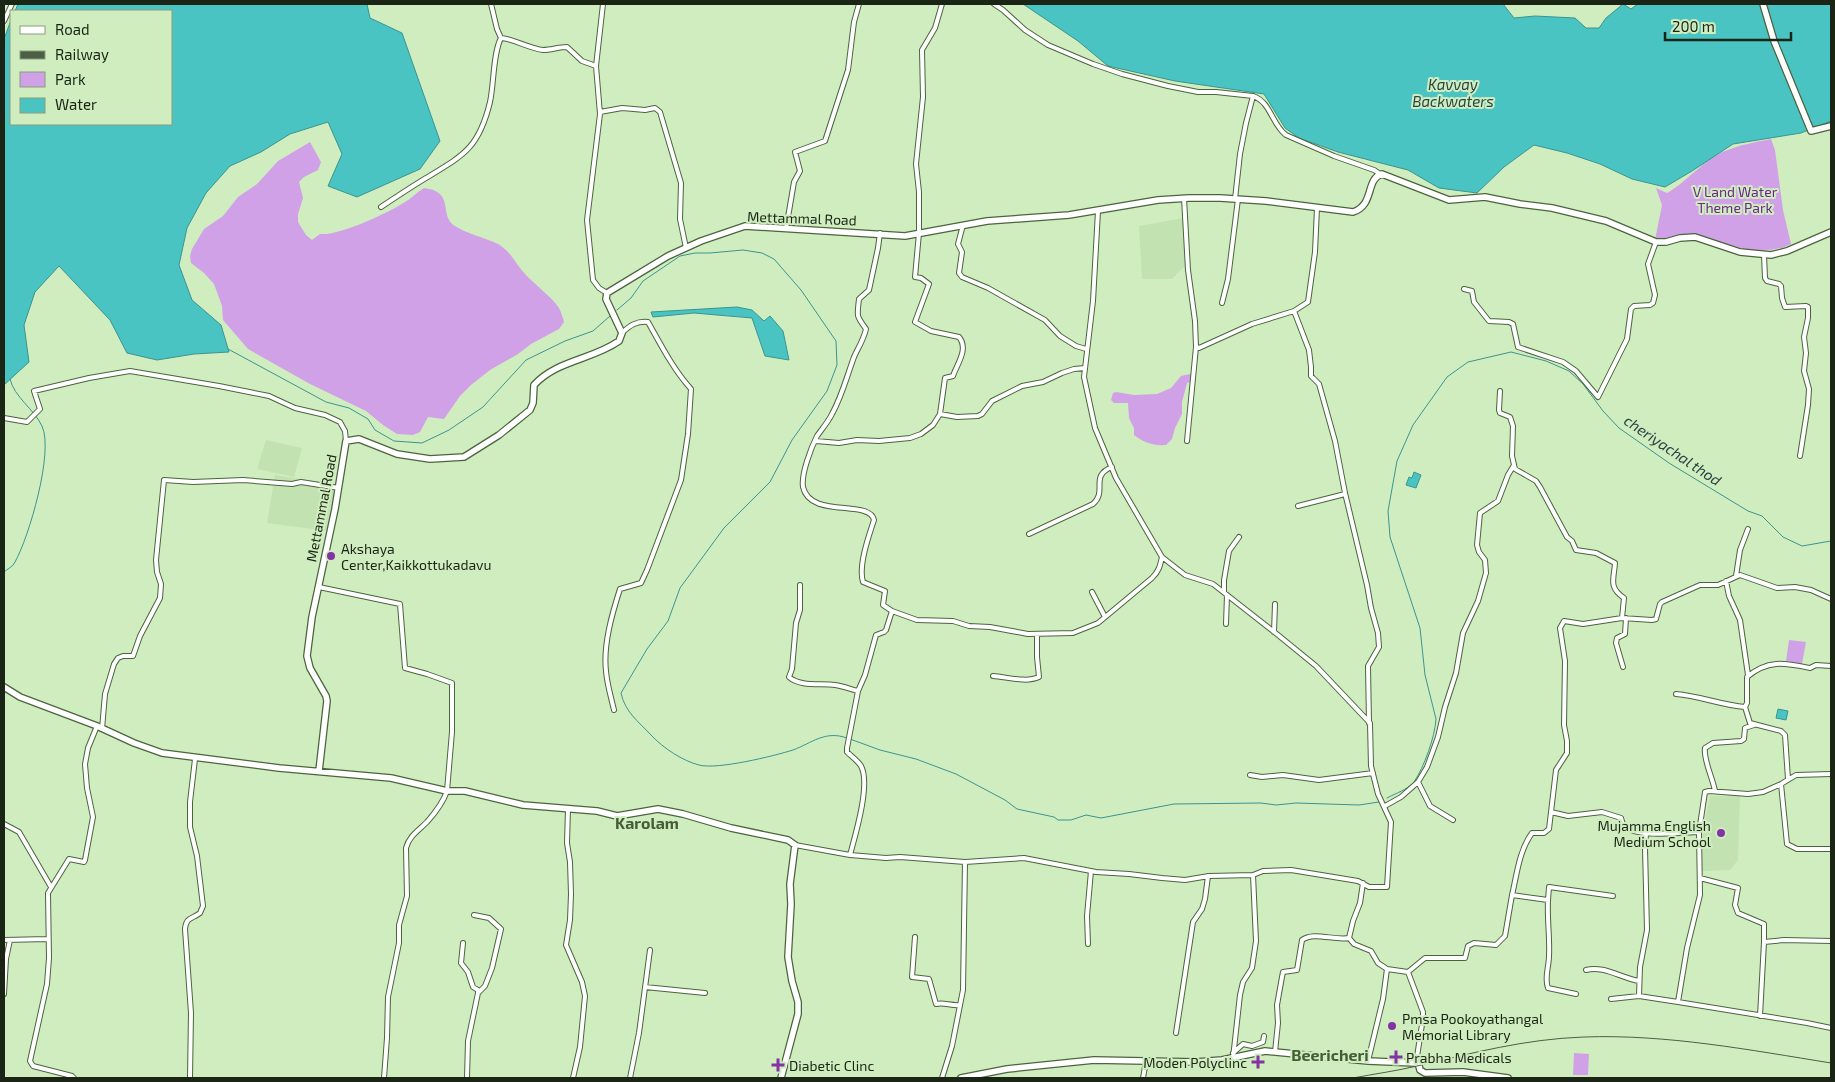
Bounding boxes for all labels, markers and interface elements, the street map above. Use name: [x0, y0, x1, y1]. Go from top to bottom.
legend: [10, 10, 172, 125]
scale bar: [1665, 10, 1791, 42]
text: 200 m: [1672, 17, 1715, 35]
text: Road: [55, 20, 90, 38]
text: Railway: [55, 45, 109, 63]
text: Park: [55, 70, 86, 88]
water label: Kavvay Backwaters: [1412, 75, 1494, 110]
text: Water: [55, 95, 97, 113]
park label: V Land Water Theme Park: [1693, 183, 1778, 216]
street label: Mettammal Road: [747, 208, 857, 228]
water label: cheriyachal thod: [1620, 411, 1725, 490]
street label: Mettammal Road: [302, 453, 340, 563]
place label: Akshaya Center,Kaikkottukadavu: [341, 540, 492, 573]
marker: Akshaya Center,Kaikkottukadavu: [325, 550, 337, 562]
district label: Karolam: [615, 813, 679, 832]
place label: Mujamma English Medium School: [1598, 817, 1712, 850]
marker: Mujamma English Medium School: [1715, 827, 1727, 839]
place label: Pmsa Pookoyathangal Memorial Library: [1402, 1010, 1544, 1043]
marker: Pmsa Pookoyathangal Memorial Library: [1386, 1020, 1398, 1032]
district label: Beericheri: [1291, 1045, 1369, 1064]
place label: Prabha Medicals: [1406, 1049, 1512, 1066]
marker: Prabha Medicals: [1390, 1051, 1402, 1063]
place label: Moden Polyclinc: [1143, 1054, 1247, 1071]
marker: Moden Polyclinc: [1251, 1055, 1265, 1069]
place label: Diabetic Clinc: [789, 1057, 874, 1074]
marker: Diabetic Clinc: [771, 1058, 785, 1072]

